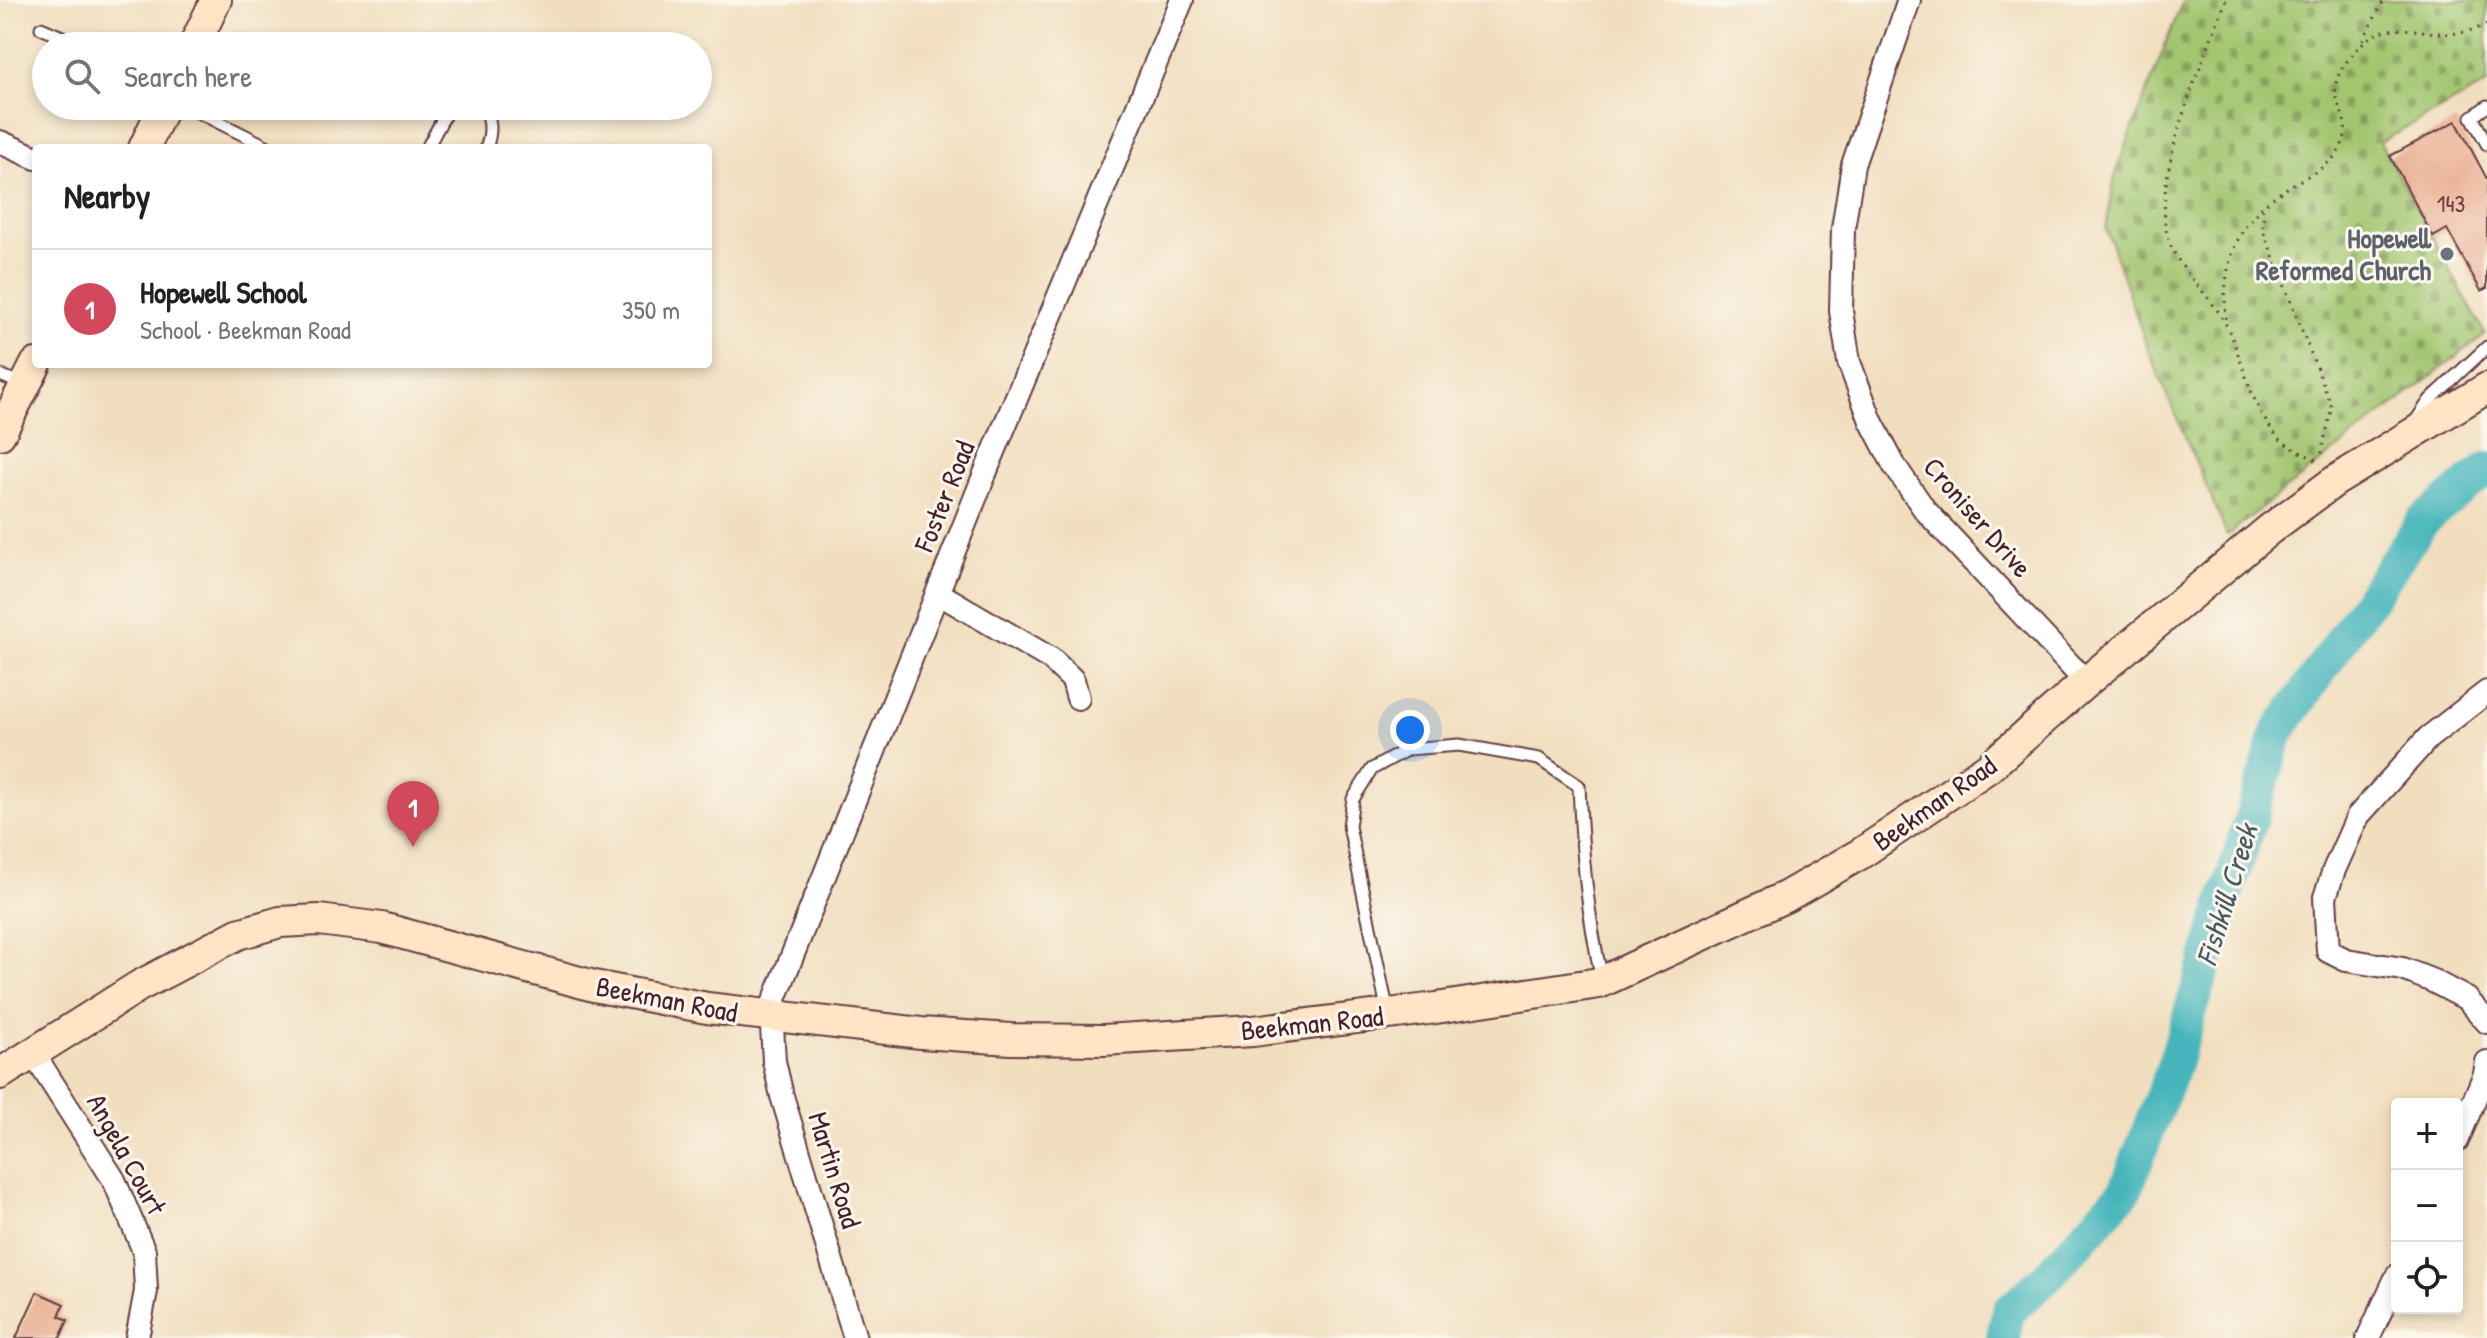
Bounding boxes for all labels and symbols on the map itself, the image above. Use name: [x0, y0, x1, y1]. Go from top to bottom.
house number: 143: [2437, 187, 2465, 219]
place label: Hopewell Reformed Church: [2256, 219, 2432, 289]
marker: Hopewell Reformed Church: [2438, 245, 2456, 263]
street label: Foster Road: [904, 435, 983, 558]
street label: Croniser Drive: [1915, 449, 2041, 585]
your location: [1390, 710, 1430, 750]
street label: Beekman Road: [1864, 746, 2004, 860]
pin: 1: [387, 781, 439, 847]
water label: Fishkill Creek: [2186, 817, 2267, 970]
street label: Beekman Road: [593, 967, 741, 1031]
street label: Beekman Road: [1239, 997, 1385, 1049]
street label: Angela Court: [78, 1087, 176, 1222]
street label: Martin Road: [799, 1107, 871, 1233]

